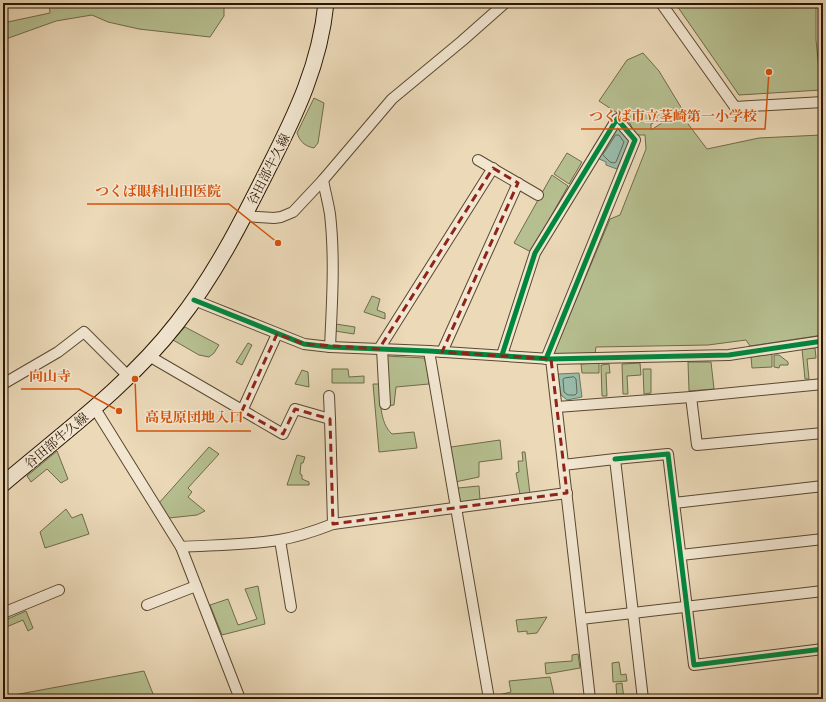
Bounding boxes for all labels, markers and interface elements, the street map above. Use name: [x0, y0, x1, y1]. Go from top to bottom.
callout: つくば市立茎崎第一小学校: [581, 103, 765, 129]
text: つくば市立茎崎第一小学校: [589, 108, 757, 126]
street label: 谷田部牛久線: [244, 131, 294, 208]
callout: つくば眼科山田医院: [87, 178, 229, 204]
text: つくば眼科山田医院: [95, 183, 221, 201]
callout: 向山寺: [21, 363, 79, 389]
text: 向山寺: [29, 368, 71, 386]
callout: 高見原団地入口: [137, 405, 251, 431]
text: 高見原団地入口: [145, 409, 243, 427]
street label: 谷田部牛久線: [22, 410, 92, 472]

